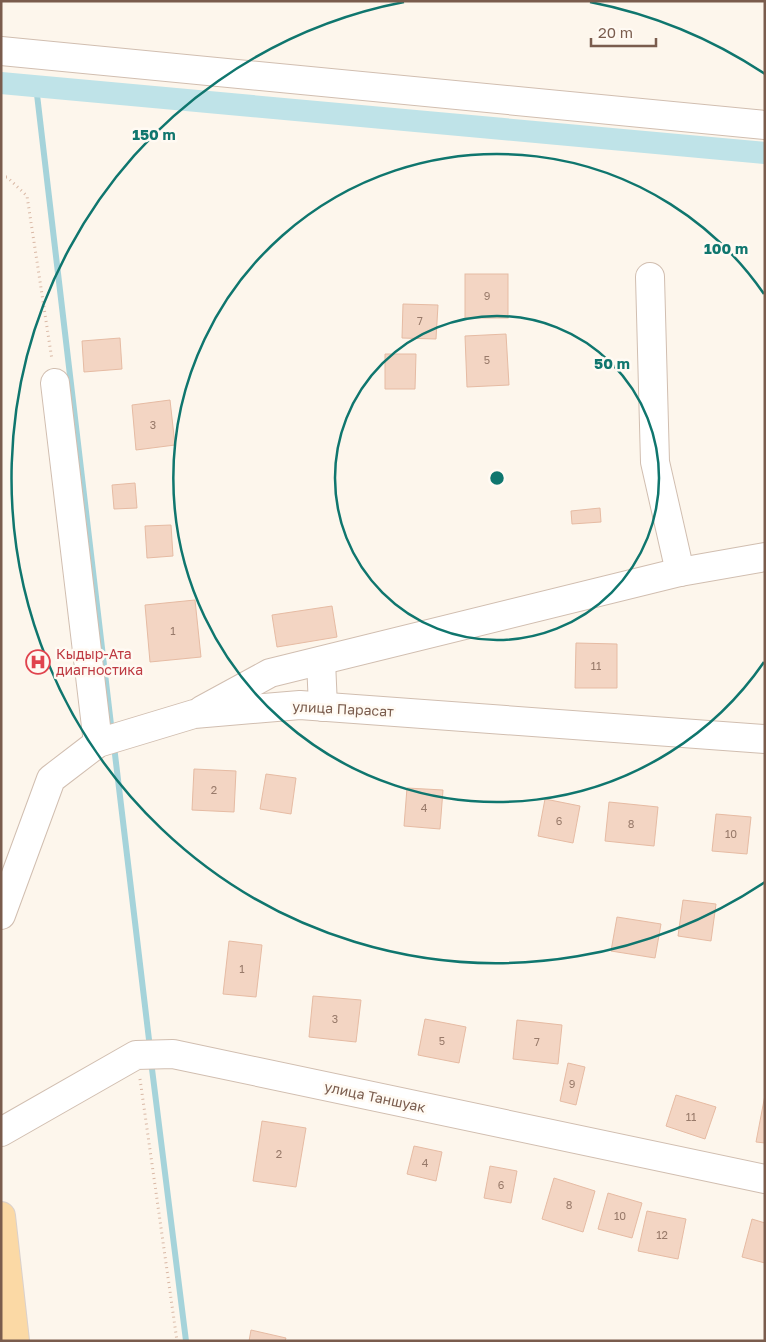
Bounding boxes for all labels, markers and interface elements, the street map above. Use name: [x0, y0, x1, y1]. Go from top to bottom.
scale bar: [591, 15, 656, 47]
text: 20 m: [598, 23, 633, 41]
text: 150 m: [132, 125, 176, 143]
text: 100 m: [704, 239, 748, 257]
house number: 9: [484, 289, 490, 302]
house number: 7: [417, 314, 423, 327]
house number: 5: [484, 353, 490, 366]
text: 50 m: [594, 354, 630, 372]
house number: 3: [150, 418, 156, 431]
centre of rings: [488, 469, 506, 487]
house number: 1: [170, 624, 176, 637]
place label: Кыдыр-Ата диагностика: [56, 645, 143, 678]
hospital icon: Кыдыр-Ата диагностика: [25, 649, 51, 675]
house number: 11: [591, 659, 601, 672]
street label: улица Парасат: [292, 697, 394, 720]
house number: 2: [211, 783, 217, 796]
house number: 4: [421, 801, 428, 814]
house number: 6: [556, 814, 563, 827]
house number: 8: [628, 817, 635, 830]
house number: 10: [725, 827, 737, 840]
house number: 1: [239, 962, 245, 975]
house number: 3: [332, 1012, 338, 1025]
house number: 5: [439, 1034, 445, 1047]
house number: 7: [534, 1035, 540, 1048]
street label: улица Таншуак: [323, 1077, 427, 1116]
house number: 9: [569, 1077, 575, 1090]
house number: 11: [686, 1110, 696, 1123]
house number: 2: [276, 1147, 282, 1160]
house number: 4: [422, 1156, 429, 1169]
house number: 6: [498, 1178, 505, 1191]
house number: 8: [566, 1198, 573, 1211]
house number: 10: [614, 1209, 626, 1222]
house number: 12: [656, 1228, 668, 1241]

